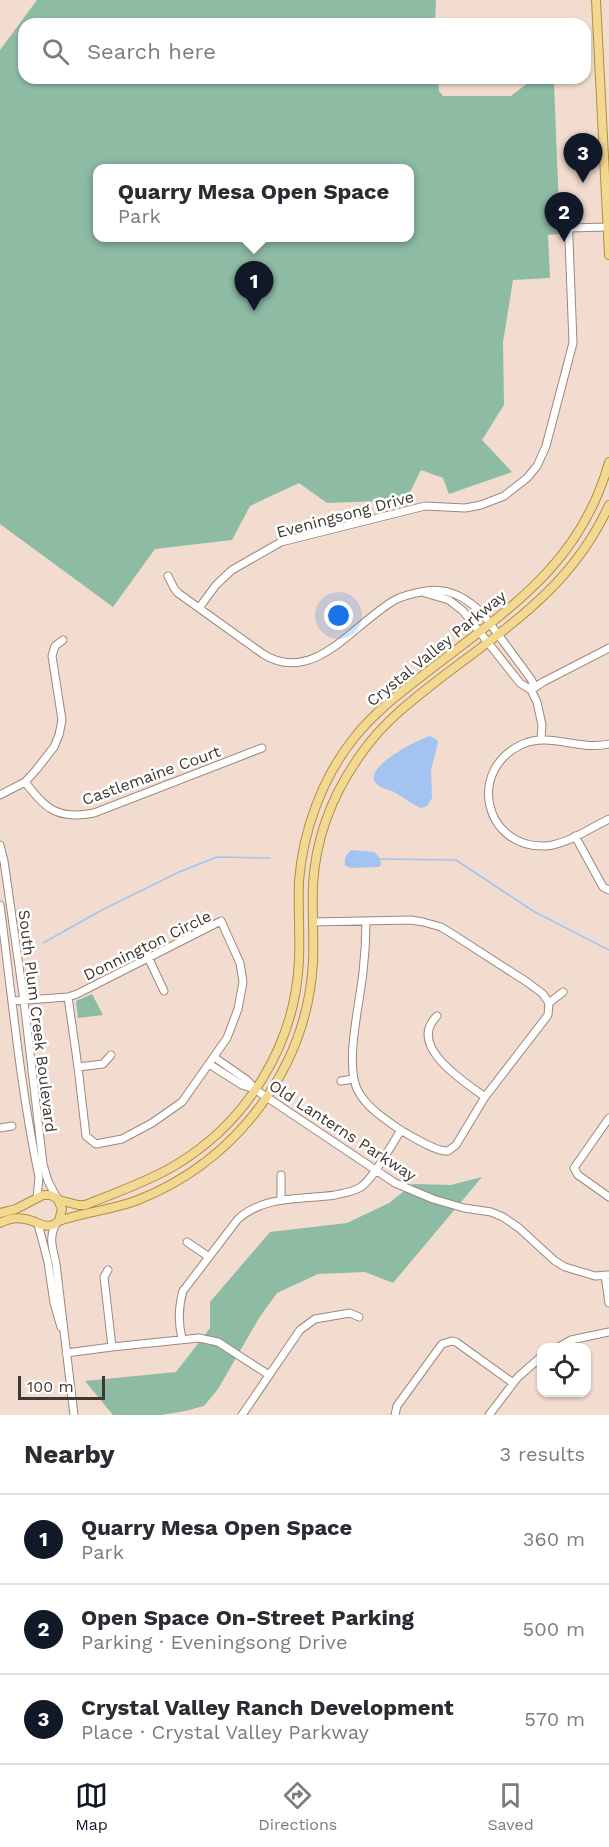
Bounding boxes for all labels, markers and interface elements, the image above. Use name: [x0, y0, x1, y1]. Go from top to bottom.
search box: [18, 18, 591, 84]
icon: search: [39, 35, 72, 68]
text: Search here: [87, 39, 216, 64]
pin: 3: [564, 134, 602, 183]
popup: [93, 164, 414, 242]
text: Quarry Mesa Open Space: [118, 179, 389, 204]
pin: 2: [544, 192, 584, 242]
text: Park: [118, 204, 161, 228]
pin: 1: [234, 262, 274, 311]
street label: Eveningsong Drive: [274, 487, 416, 542]
street label: Crystal Valley Parkway: [363, 586, 510, 710]
your location: [324, 601, 353, 630]
street label: Castlemaine Court: [79, 742, 223, 809]
street label: Donnington Circle: [80, 906, 214, 985]
street label: South Plum Creek Boulevard: [14, 909, 61, 1133]
street label: Old Lanterns Parkway: [266, 1076, 420, 1185]
map controls: [537, 1343, 591, 1397]
button: locate: [537, 1343, 591, 1397]
scale bar: [18, 1373, 105, 1400]
text: 100 m: [27, 1377, 74, 1396]
text: Nearby: [24, 1439, 115, 1469]
text: 3 results: [500, 1442, 585, 1466]
text: Quarry Mesa Open Space: [81, 1515, 352, 1540]
text: 1: [39, 1527, 48, 1551]
text: 360 m: [523, 1527, 585, 1551]
text: Park: [81, 1540, 124, 1564]
text: Open Space On-Street Parking: [81, 1605, 414, 1630]
text: 2: [38, 1617, 49, 1641]
text: 500 m: [523, 1617, 585, 1641]
text: Parking · Eveningsong Drive: [81, 1630, 347, 1654]
text: Crystal Valley Ranch Development: [81, 1695, 454, 1720]
text: 3: [38, 1707, 49, 1731]
text: 570 m: [524, 1707, 585, 1731]
text: Place · Crystal Valley Parkway: [81, 1720, 369, 1744]
tab: Map: [75, 1779, 108, 1834]
tab: Directions: [258, 1779, 337, 1834]
tab: Saved: [487, 1779, 534, 1834]

